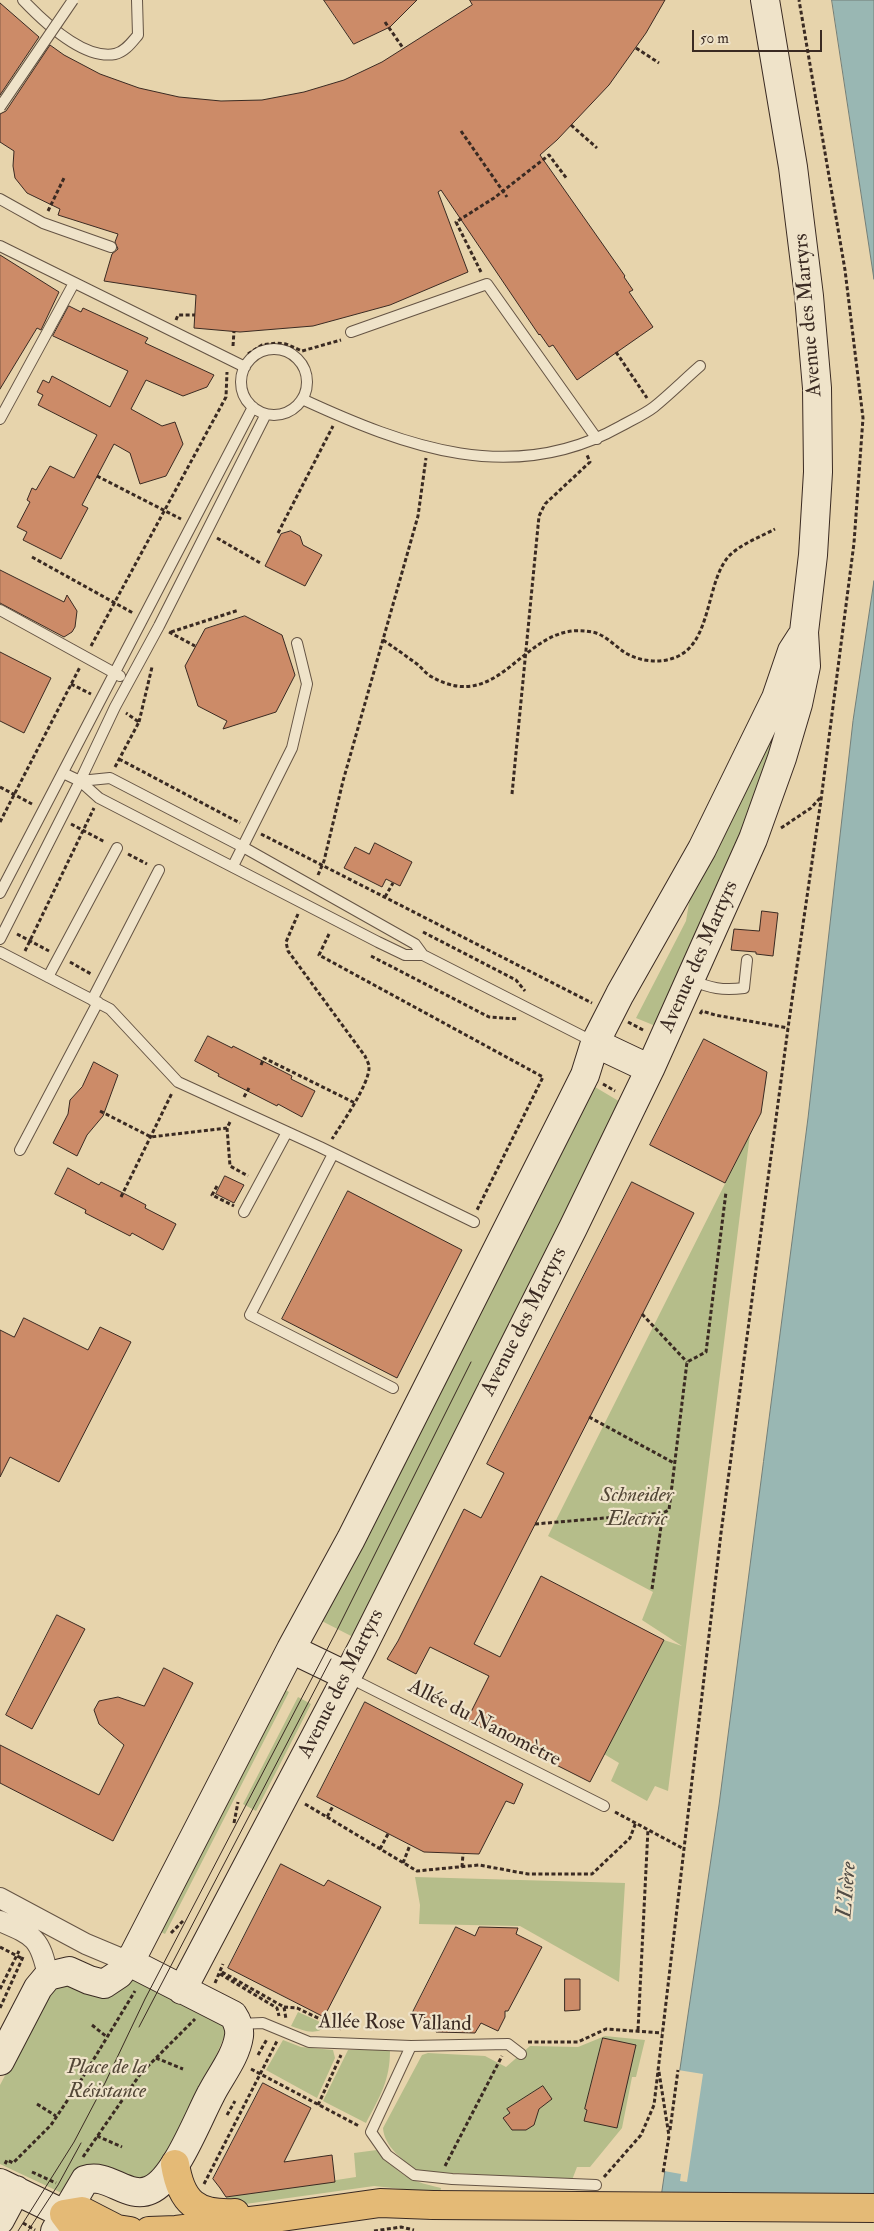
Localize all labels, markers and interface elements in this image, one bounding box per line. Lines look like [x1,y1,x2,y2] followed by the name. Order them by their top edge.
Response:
[694,20,824,52] scale bar
[700,29,729,48] text: 50 m
[789,232,829,398] street label: Avenue des Martyrs
[655,877,745,1037] street label: Avenue des Martyrs
[477,1243,573,1401] street label: Avenue des Martyrs
[600,1483,674,1533] park label: Schneider Electric
[294,1605,390,1763] street label: Avenue des Martyrs
[404,1675,564,1773] street label: Allée du Nanomètre
[832,1861,864,1919] water label: L'Isère
[318,2010,472,2038] street label: Allée Rose Valland
[67,2055,147,2105] park label: Place de la Résistance

